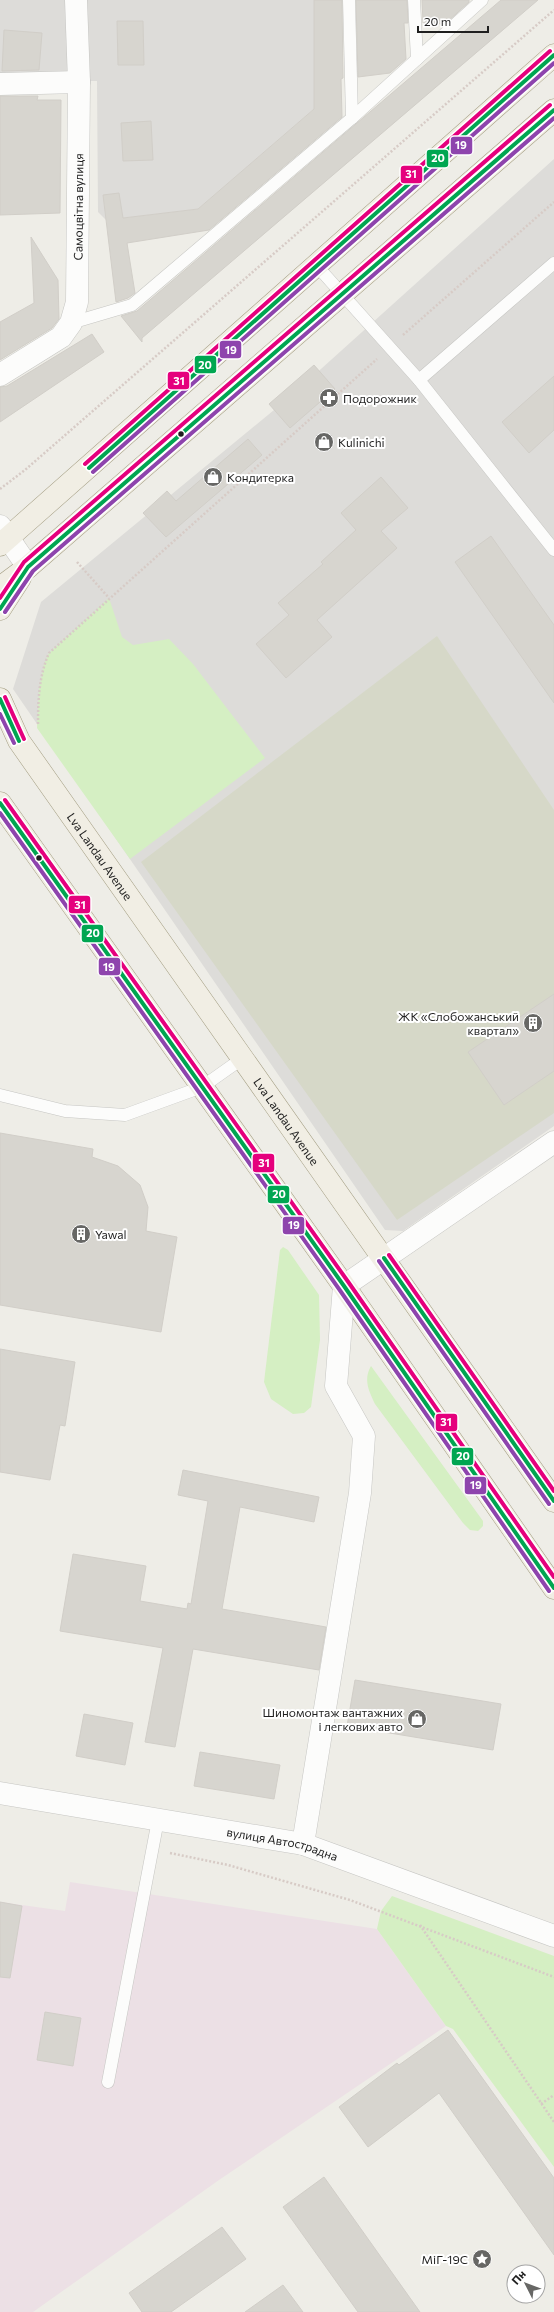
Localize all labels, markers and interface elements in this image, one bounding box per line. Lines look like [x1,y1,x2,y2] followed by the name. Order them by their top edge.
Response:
[418,8,488,34] scale bar
[424,14,451,28] text: 20 m
[450,136,473,155] line badge: 19
[455,138,467,151] text: 19
[426,149,449,168] line badge: 20
[431,151,445,164] text: 20
[70,153,85,260] street label: Самоцвітна вулиця
[400,165,423,184] line badge: 31
[405,167,417,180] text: 31
[219,340,242,359] line badge: 19
[225,343,237,356] text: 19
[194,355,217,374] line badge: 20
[198,358,212,371] text: 20
[167,371,190,390] line badge: 31
[173,374,185,387] text: 31
[318,387,340,409] pharmacy icon: Подорожник
[343,391,417,405] place label: Подорожник
[176,429,186,439] unlabelled marker
[313,431,335,453] shop icon: Kulinichi
[338,435,385,449] place label: Kulinichi
[202,466,224,488] shop icon: Кондитерка
[227,470,294,484] place label: Кондитерка
[65,810,136,903] street label: Lva Landau Avenue
[34,853,44,863] unlabelled marker
[68,895,91,914] line badge: 31
[74,898,86,911] text: 31
[81,924,104,943] line badge: 20
[86,926,100,939] text: 20
[98,957,121,976] line badge: 19
[103,960,115,973] text: 19
[398,1009,519,1037] place label: ЖК «Слобожанський квартал»
[522,1012,544,1034] building icon: ЖК «Слобожанський квартал»
[251,1075,322,1168] street label: Lva Landau Avenue
[252,1153,275,1173] line badge: 31
[258,1156,270,1169] text: 31
[267,1185,290,1204] line badge: 20
[272,1187,286,1200] text: 20
[282,1216,305,1235] line badge: 19
[288,1218,300,1231] text: 19
[70,1223,92,1245] building icon: Yawal
[95,1227,127,1241] place label: Yawal
[435,1413,458,1432] line badge: 31
[440,1415,452,1428] text: 31
[451,1447,474,1466] line badge: 20
[456,1449,470,1462] text: 20
[464,1476,487,1495] line badge: 19
[470,1478,482,1491] text: 19
[263,1705,404,1733] place label: Шиномонтаж вантажних і легкових авто
[406,1708,428,1730] shop icon: Шиномонтаж вантажних і легкових авто
[226,1824,340,1863] street label: вулиця Автострадна
[471,2248,493,2270] place icon: МіГ-19С
[422,2252,468,2266] place label: МіГ-19С
[506,2264,546,2304] north arrow
[508,2267,528,2287] text: Пн

